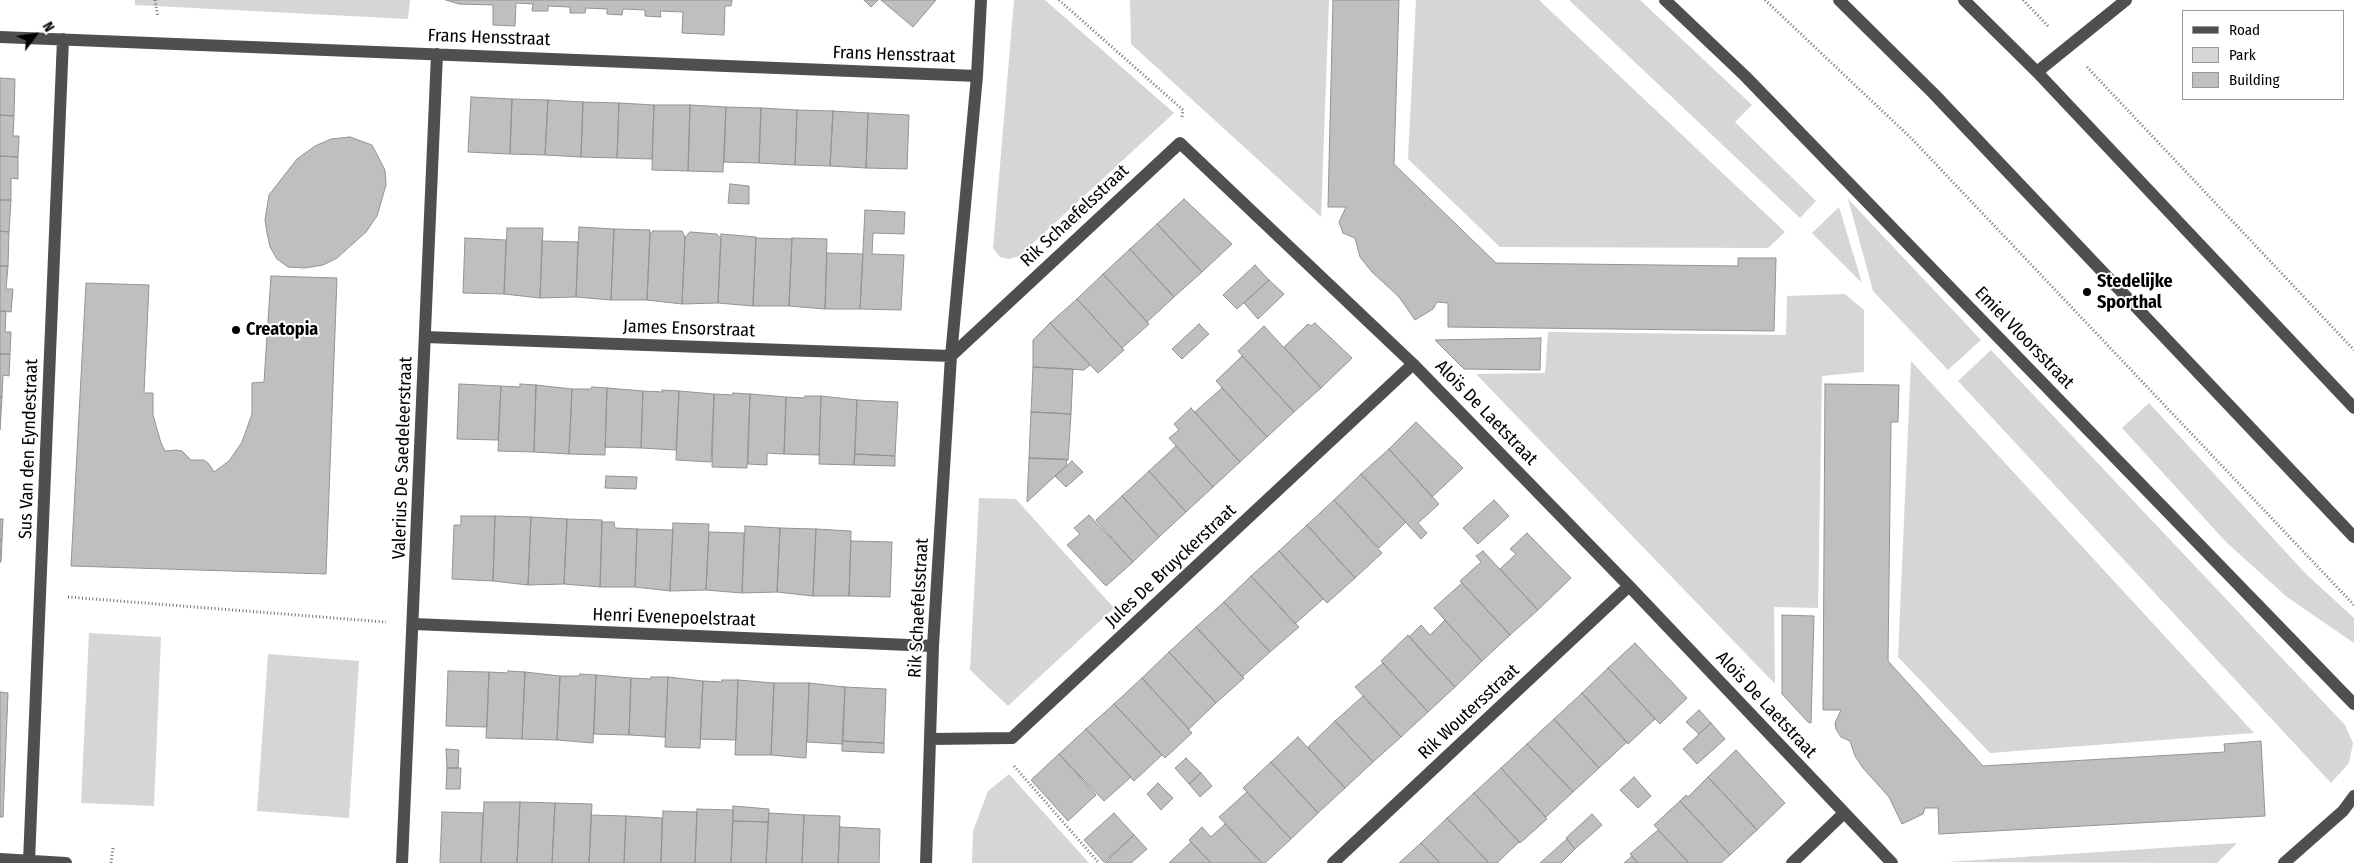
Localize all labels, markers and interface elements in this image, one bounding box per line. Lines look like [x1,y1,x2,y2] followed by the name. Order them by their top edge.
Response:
[10,10,60,60] north arrow
[2182,10,2344,100] legend
[39,19,58,35] text: N
[2229,21,2260,39] text: Road
[427,25,551,51] street label: Frans Hensstraat
[832,42,956,68] street label: Frans Hensstraat
[2229,46,2256,64] text: Park
[2229,71,2280,89] text: Building
[1016,160,1134,272] street label: Rik Schaefelsstraat
[2097,271,2173,314] place label: Stedelijke Sporthal
[1970,282,2078,394] street label: Emiel Vloorsstraat
[2081,286,2093,298] marker: Stedelijke Sporthal
[623,316,755,342] street label: James Ensorstraat
[246,319,318,341] place label: Creatopia
[230,324,242,336] marker: Creatopia
[389,356,417,560] street label: Valerius De Saedeleerstraat
[1430,356,1542,470] street label: Aloïs De Laetstraat
[15,358,43,540] street label: Sus Van den Eyndestraat
[1101,500,1241,632] street label: Jules De Bruyckerstraat
[905,538,933,678] street label: Rik Schaefelsstraat
[592,604,756,632] street label: Henri Evenepoelstraat
[1711,647,1821,763] street label: Aloïs De Laetstraat
[1414,660,1524,764] street label: Rik Woutersstraat

